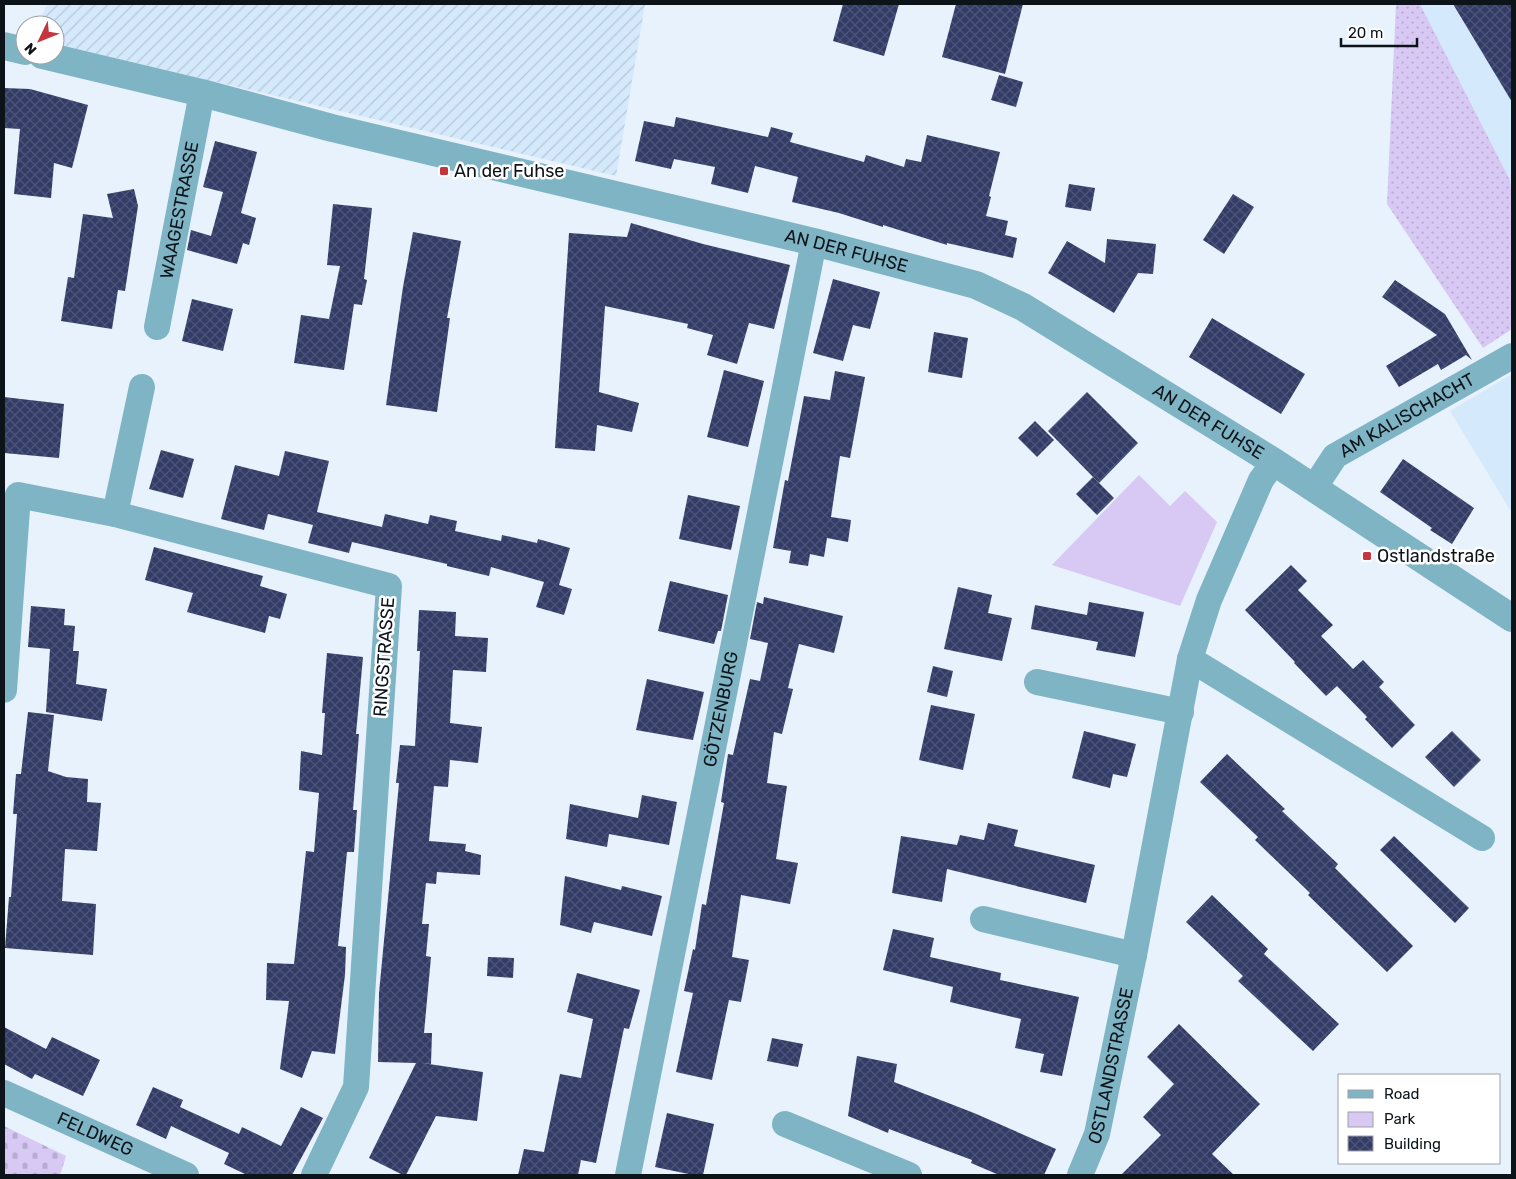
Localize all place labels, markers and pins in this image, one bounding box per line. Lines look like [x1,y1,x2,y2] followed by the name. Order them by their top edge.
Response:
[454,160,564,182] place label: An der Fuhse
[438,165,450,177] marker: An der Fuhse
[1377,545,1495,567] place label: Ostlandstraße
[1361,550,1373,562] marker: Ostlandstraße

